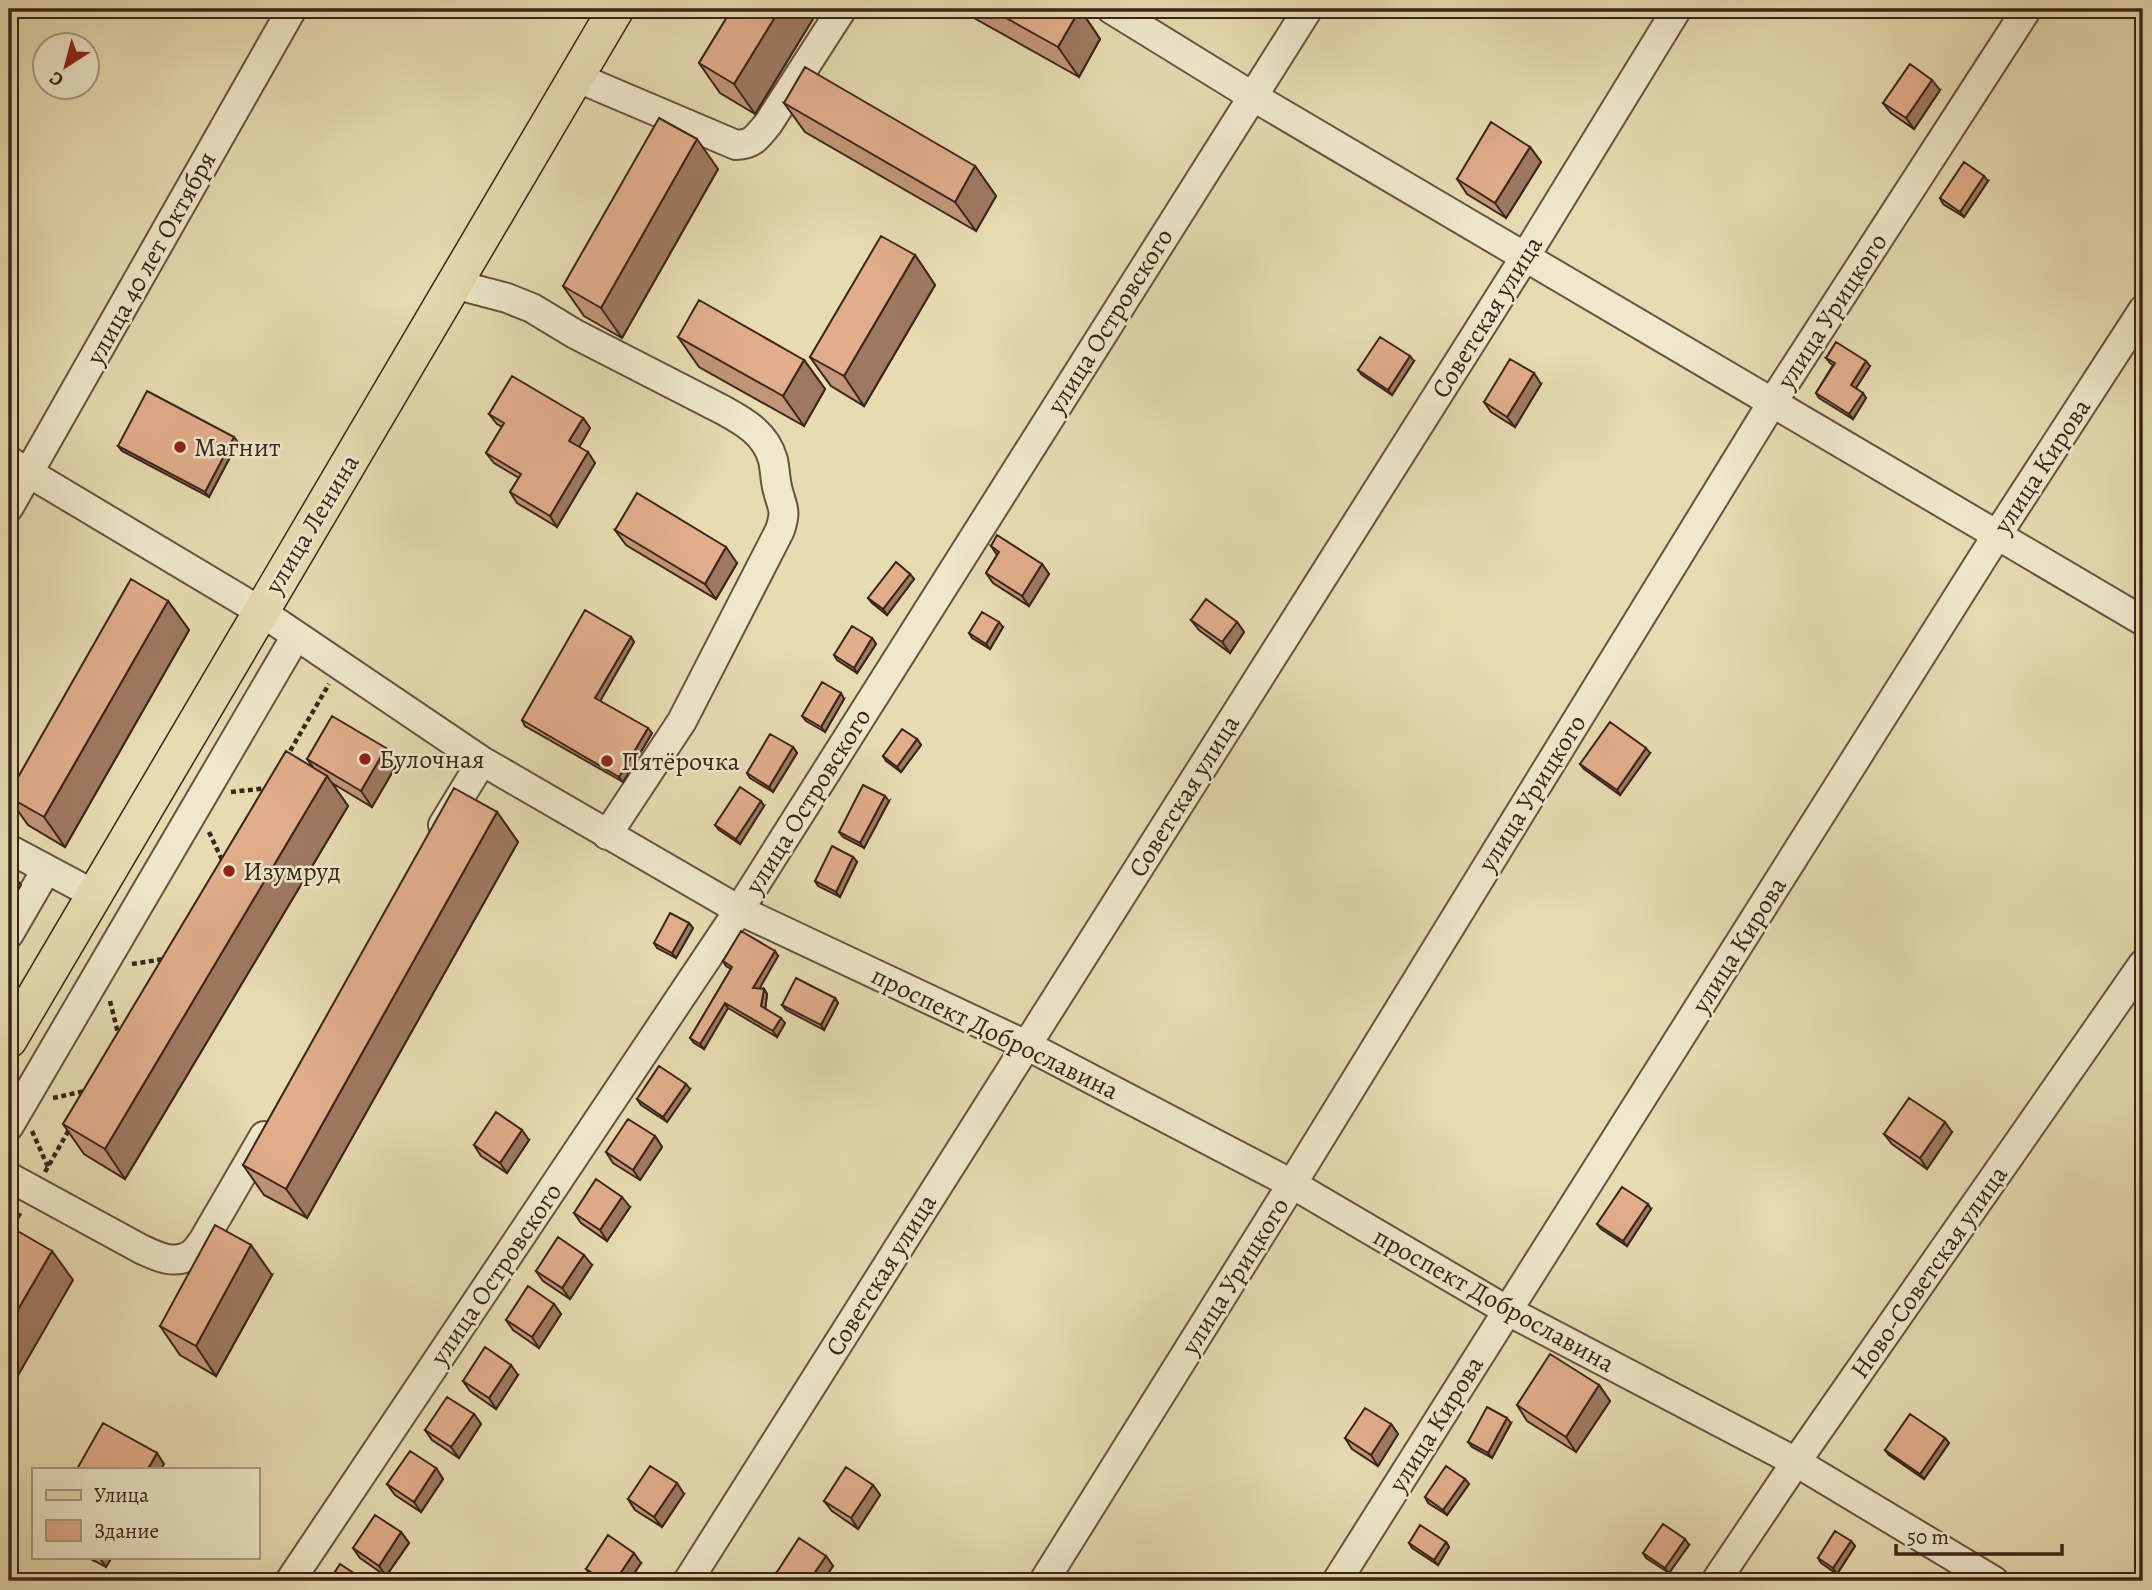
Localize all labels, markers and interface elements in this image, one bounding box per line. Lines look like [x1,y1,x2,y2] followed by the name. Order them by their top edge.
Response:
[32,32,102,102] north arrow
[44,65,69,93] text: С
[77,145,224,372] street label: улица 40 лет Октября
[1038,221,1181,421] street label: улица Островского
[1768,226,1895,396] street label: улица Урицкого
[1423,229,1551,405] street label: Советская улица
[1985,392,2099,541] street label: улица Кирова
[194,430,281,465] place label: Магнит
[172,439,188,455] marker: Магнит
[256,448,368,601] street label: улица Ленина
[736,701,879,901] street label: улица Островского
[1120,708,1248,884] street label: Советская улица
[1469,708,1594,879] street label: улица Урицкого
[379,742,484,777] place label: Булочная
[621,744,740,779] place label: Пятёрочка
[357,751,373,767] marker: Булочная
[599,753,615,769] marker: Пятёрочка
[243,854,341,889] place label: Изумруд
[221,863,237,879] marker: Изумруд
[1683,870,1795,1021] street label: улица Кирова
[866,958,1124,1108] street label: проспект Доброславина
[1842,1158,2016,1385] street label: Ново-Советская улица
[421,1176,570,1373] street label: улица Островского
[817,1187,945,1363] street label: Советская улица
[1172,1191,1297,1362] street label: улица Урицкого
[1367,1219,1621,1381] street label: проспект Доброславина
[1380,1349,1492,1500] street label: улица Кирова
[32,1468,259,1558] legend
[94,1481,149,1509] text: Улица
[1896,1513,2063,1557] scale bar
[94,1517,159,1545] text: Здание
[1907,1523,1949,1551] text: 50 m

